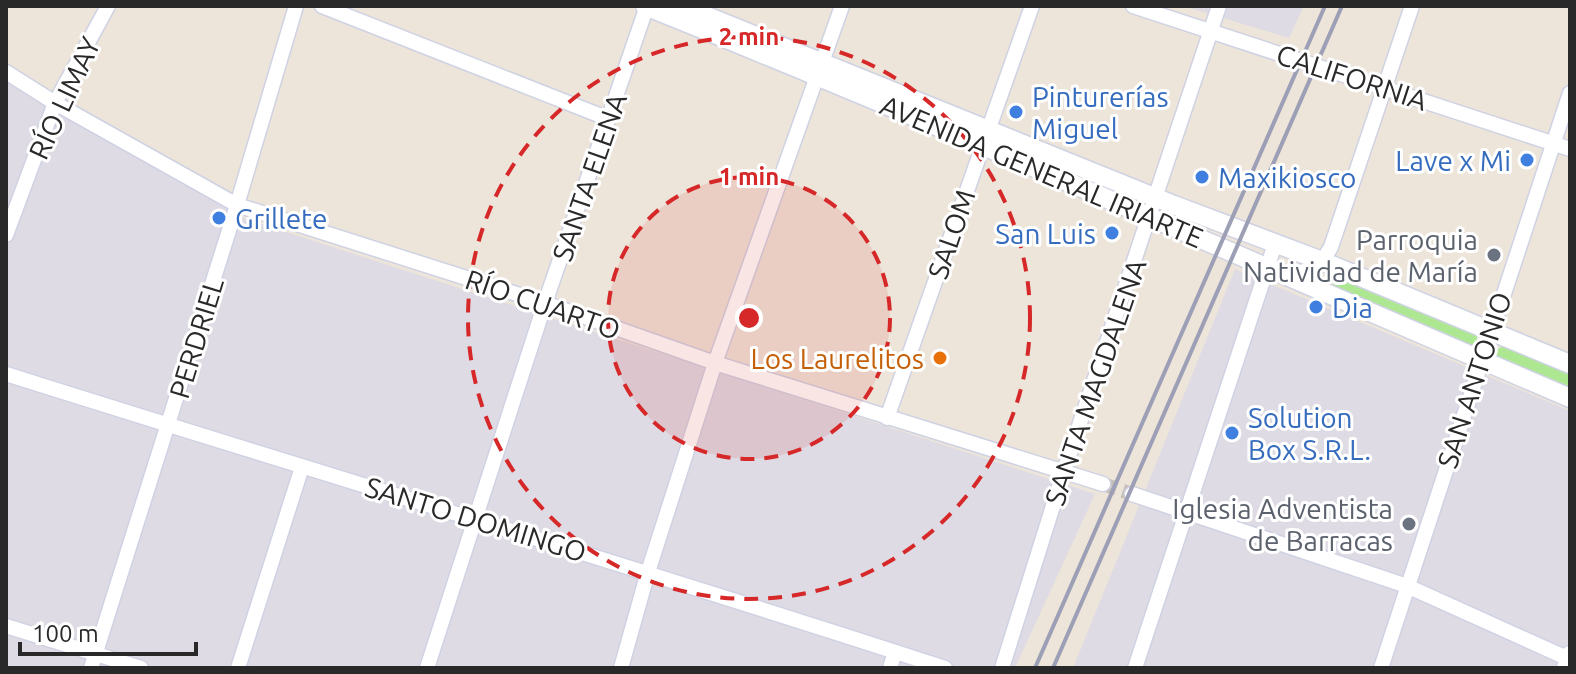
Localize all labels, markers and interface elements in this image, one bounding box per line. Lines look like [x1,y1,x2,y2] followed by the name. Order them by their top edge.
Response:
[719,23,779,50] text: 2 min
[21,32,106,164] street label: RÍO LIMAY
[1273,38,1431,116] street label: CALIFORNIA
[1032,81,1169,144] place label: Pinturerías Miguel
[546,89,632,265] street label: SANTA ELENA
[876,89,1208,253] street label: AVENIDA GENERAL IRIARTE
[1007,103,1025,121] marker: Pinturerías Miguel
[1395,145,1511,176] place label: Lave x Mi
[1518,151,1536,169] marker: Lave x Mi
[1218,162,1356,193] place label: Maxikiosco
[719,163,779,190] text: 1 min
[1193,168,1211,186] marker: Maxikiosco
[921,185,981,283] street label: SALOM
[235,203,328,234] place label: Grillete
[210,209,228,227] marker: Grillete
[995,218,1096,249] place label: San Luis
[1103,224,1121,242] marker: San Luis
[1243,224,1478,287] place label: Parroquia Natividad de María
[1485,246,1503,264] marker: Parroquia Natividad de María
[1038,255,1152,509] street label: SANTA MAGDALENA
[462,262,625,345] street label: RÍO CUARTO
[163,274,229,402] street label: PERDRIEL
[1431,288,1517,472] street label: SAN ANTONIO
[1332,292,1373,323] place label: Dia
[1307,298,1325,316] marker: Dia
[735,304,763,332] centre of rings
[750,343,924,374] place label: Los Laurelitos
[931,349,949,367] marker: Los Laurelitos
[1248,402,1371,465] place label: Solution Box S.R.L.
[1223,424,1241,442] marker: Solution Box S.R.L.
[362,471,590,567] street label: SANTO DOMINGO
[1172,493,1393,556] place label: Iglesia Adventista de Barracas
[1400,515,1418,533] marker: Iglesia Adventista de Barracas
[20,606,196,656] scale bar
[32,620,99,647] text: 100 m

